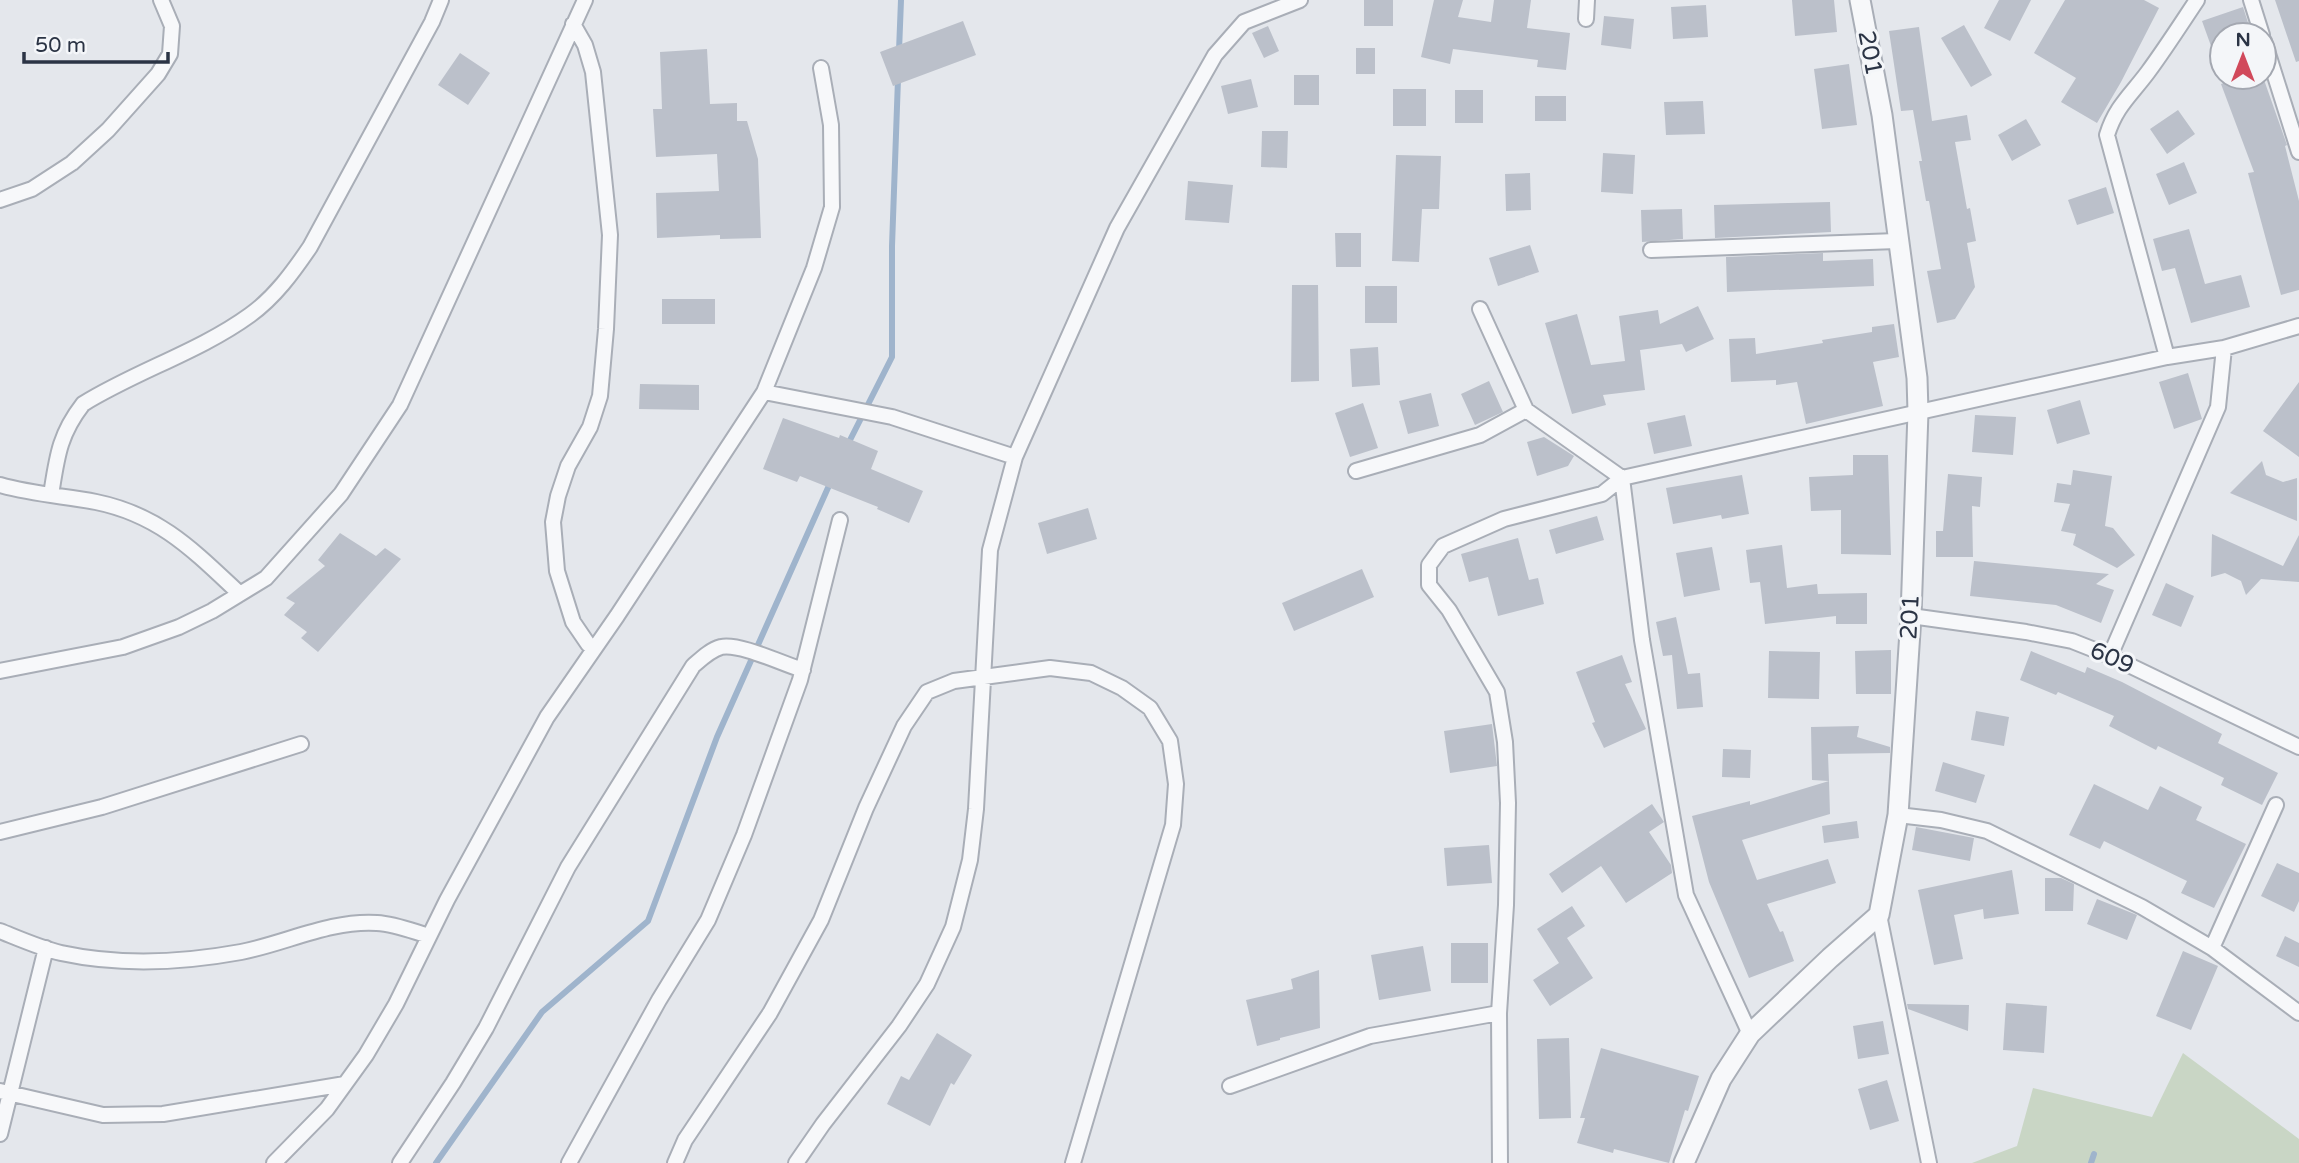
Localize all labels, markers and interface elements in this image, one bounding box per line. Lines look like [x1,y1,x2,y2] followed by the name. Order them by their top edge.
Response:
[24,21,168,65] scale bar
[2208,21,2278,91] north arrow
[1851,28,1889,78] street label: 201
[2235,29,2251,51] text: N
[35,33,86,58] text: 50 m
[1894,594,1926,640] street label: 201
[2085,636,2139,680] street label: 609

